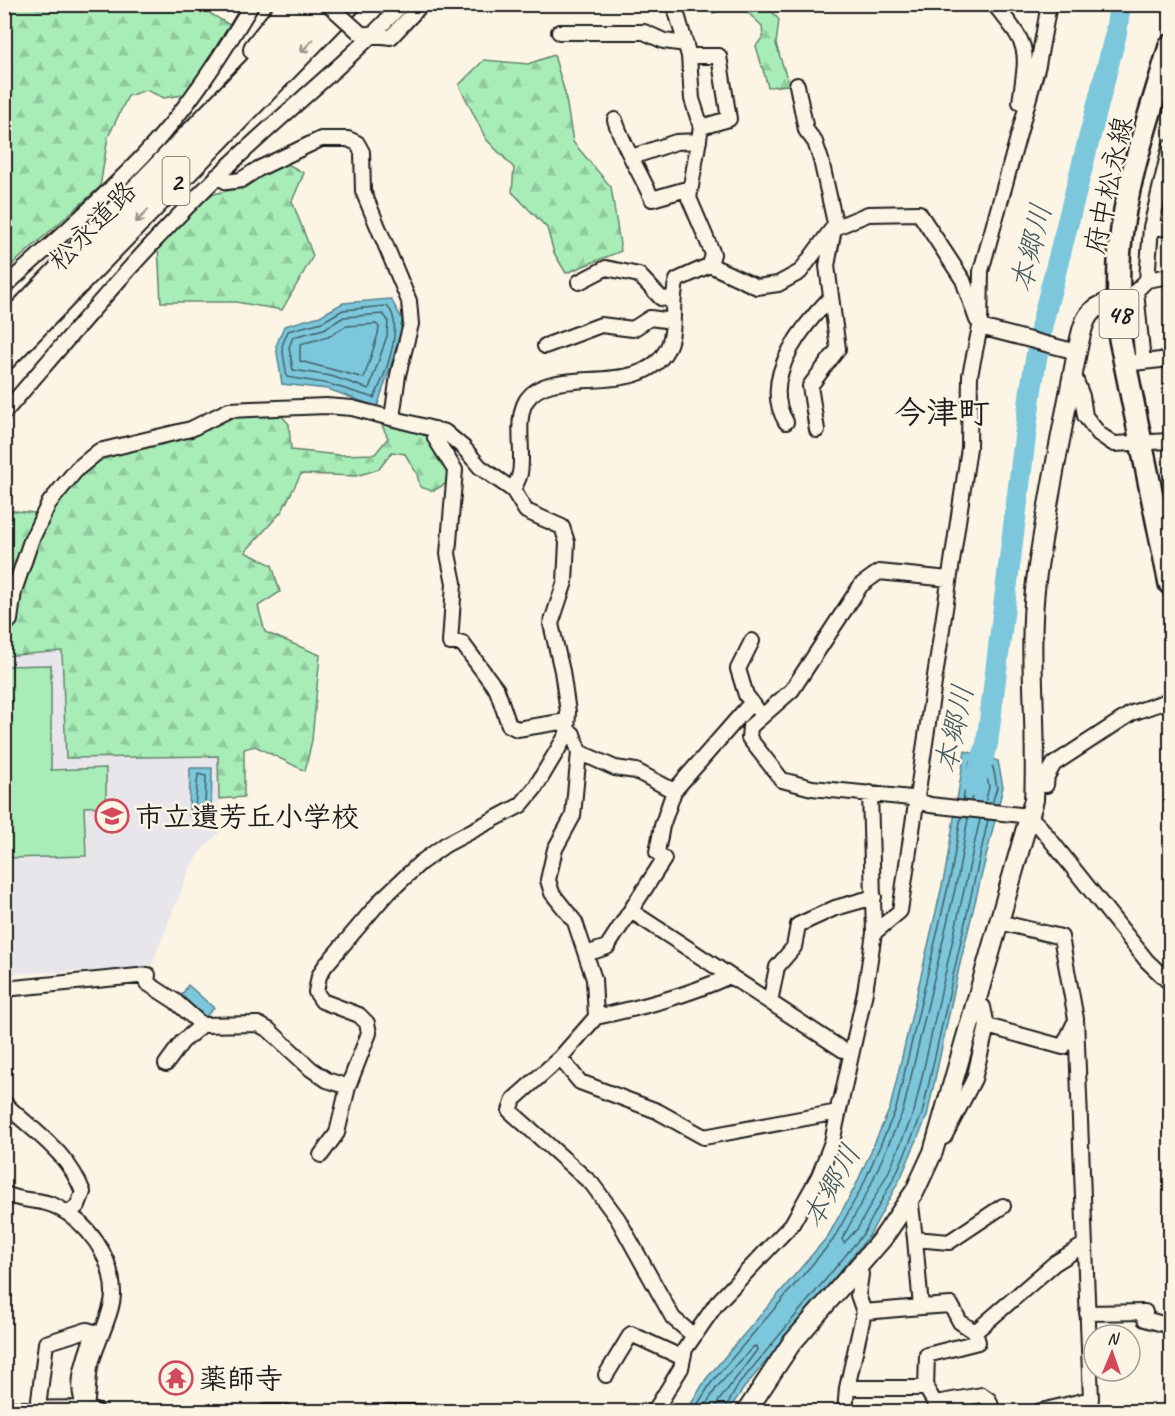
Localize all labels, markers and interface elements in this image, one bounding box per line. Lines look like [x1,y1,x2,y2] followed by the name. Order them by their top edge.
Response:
[300,39,315,54] one-way arrow
[1077,113,1140,257] street label: 府中松永線
[162,157,190,205] road number: 2
[41,173,144,278] street label: 松永道路
[1002,200,1060,296] water label: 本郷川
[135,209,149,224] one-way arrow
[1100,290,1138,338] road number: 48
[894,392,990,433] district label: 今津町
[926,681,982,777] water label: 本郷川
[94,798,130,834] school or university icon: 市立遺芳丘小学校
[135,799,359,834] place label: 市立遺芳丘小学校
[793,1137,869,1235] water label: 本郷川
[1082,1323,1142,1383] north arrow
[1107,1329,1121,1349] text: N
[158,1360,194,1396] temple icon: 薬師寺
[199,1361,283,1396] place label: 薬師寺

